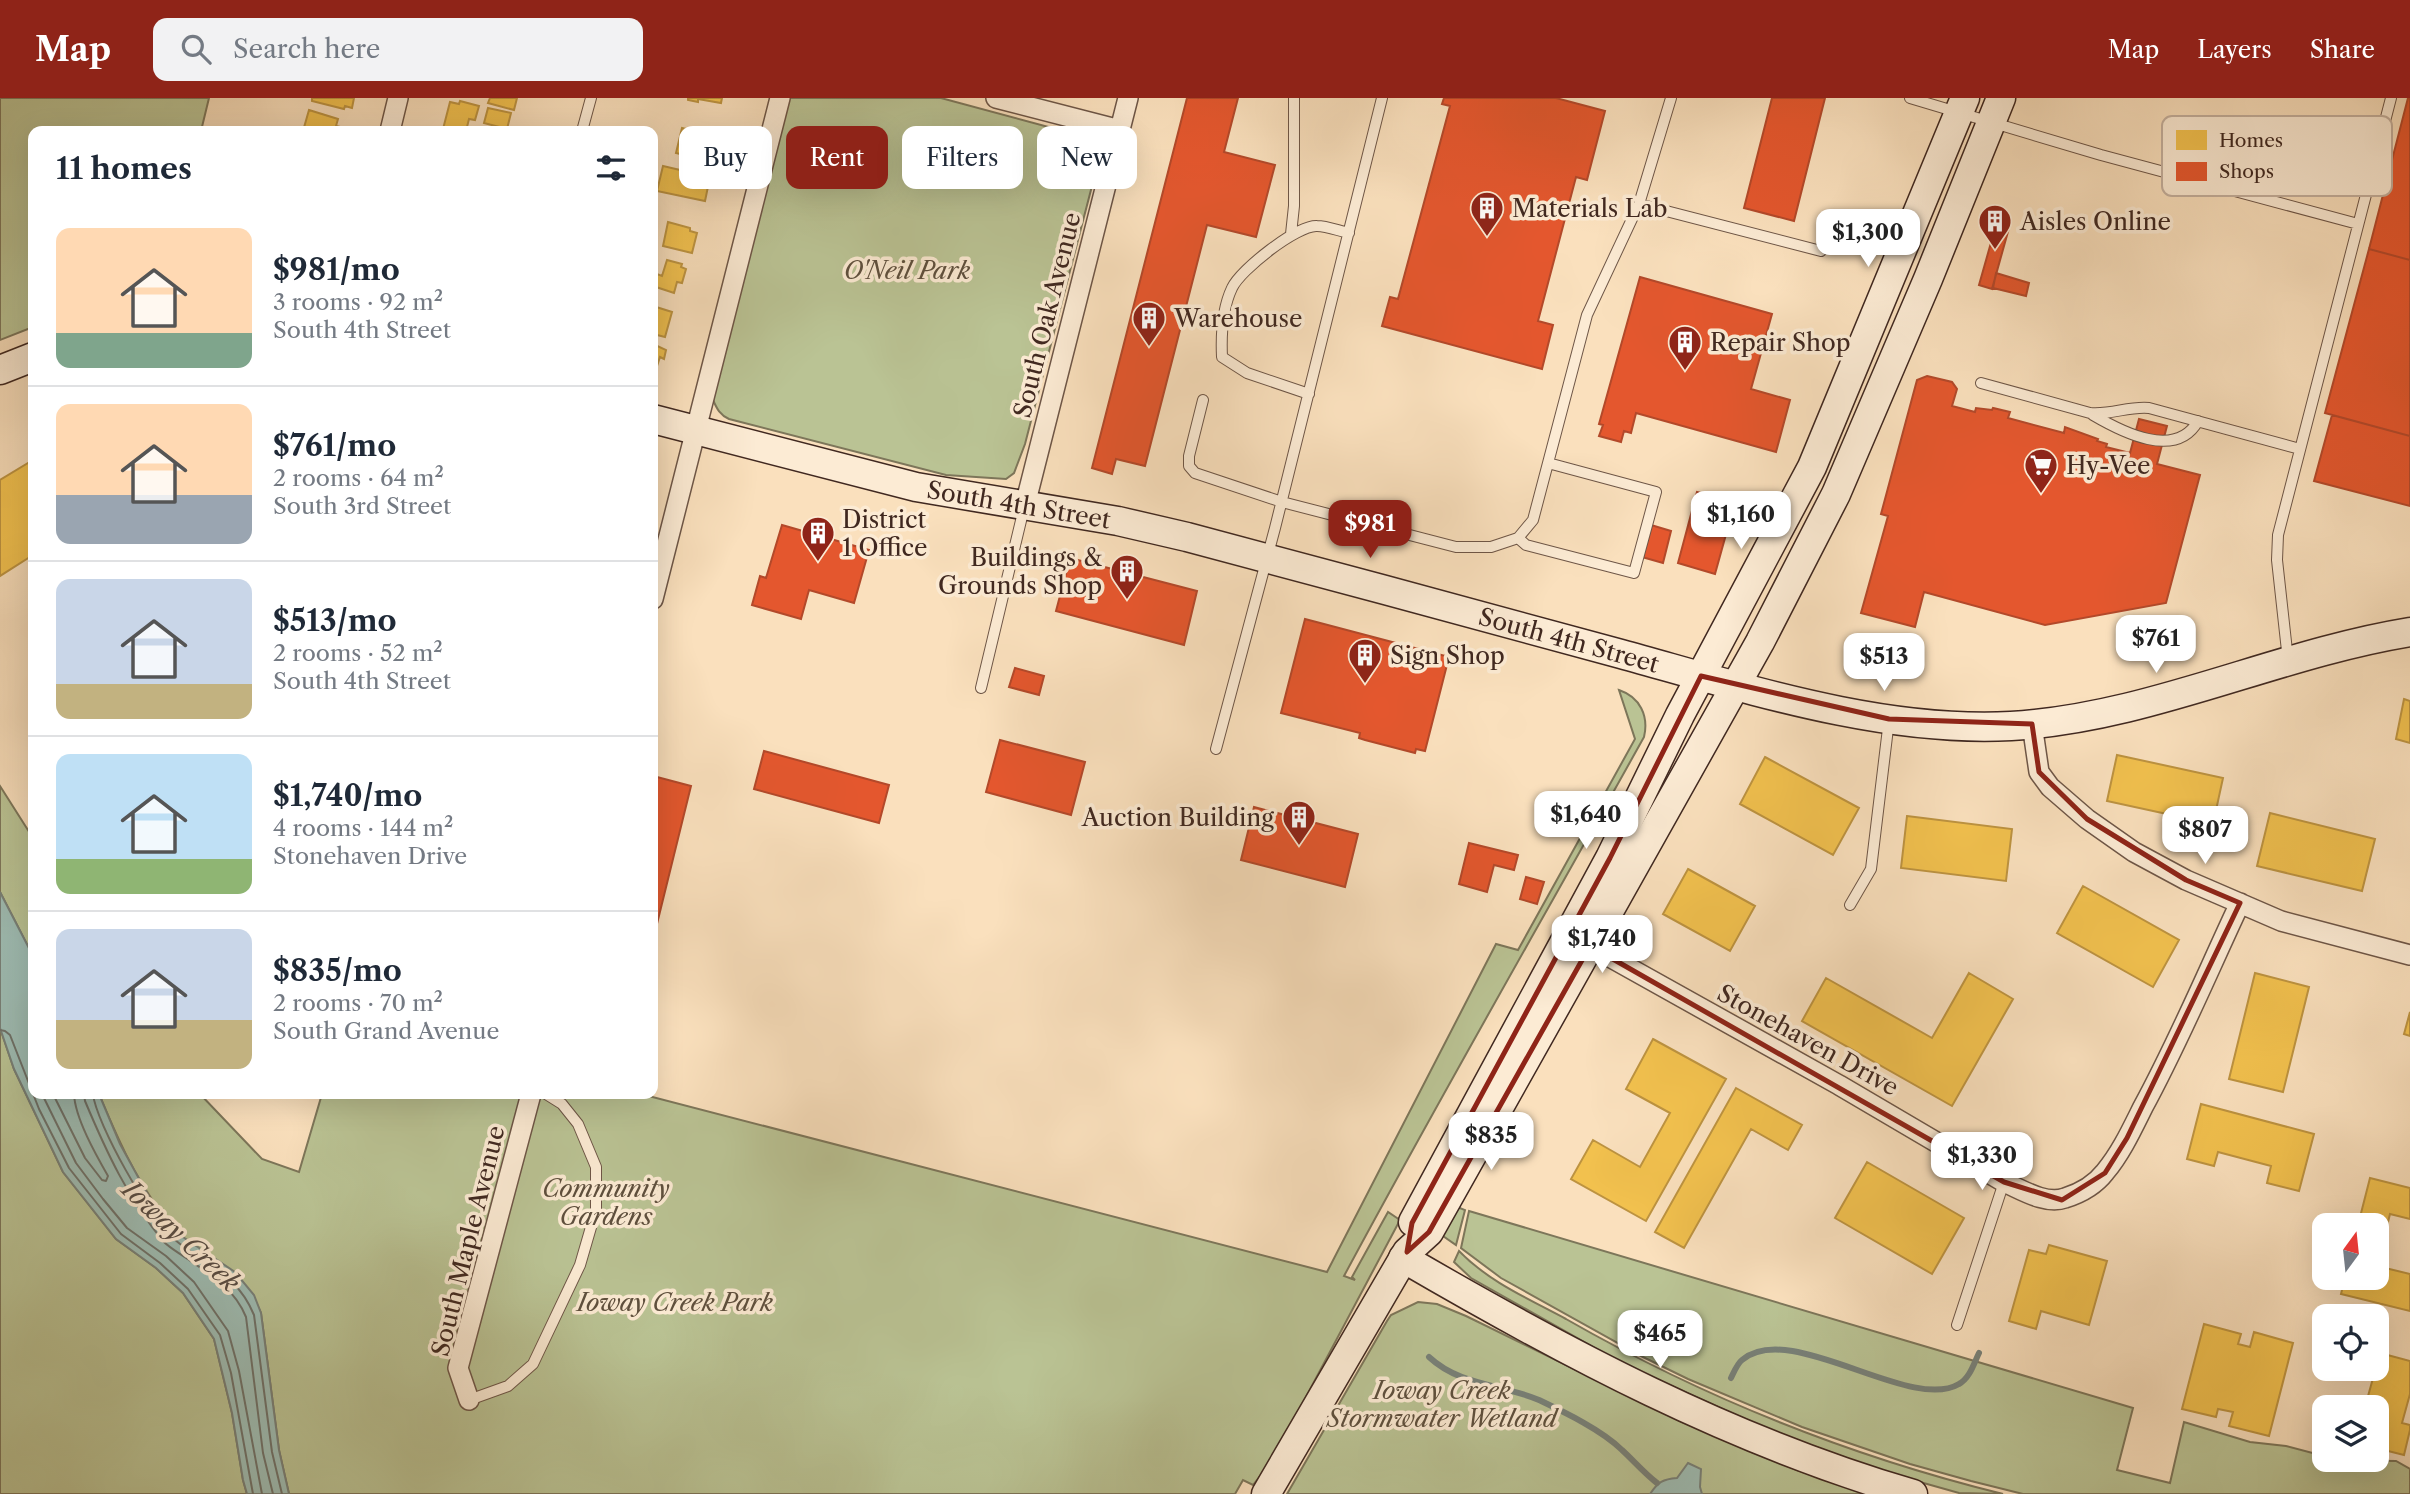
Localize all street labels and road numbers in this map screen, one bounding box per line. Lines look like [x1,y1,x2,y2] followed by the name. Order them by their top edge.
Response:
[1007,209,1087,421] street label: South Oak Avenue
[925,475,1113,534] street label: South 4th Street
[1476,601,1663,679] street label: South 4th Street
[1712,978,1904,1102] street label: Stonehaven Drive
[425,1123,511,1359] street label: South Maple Avenue

